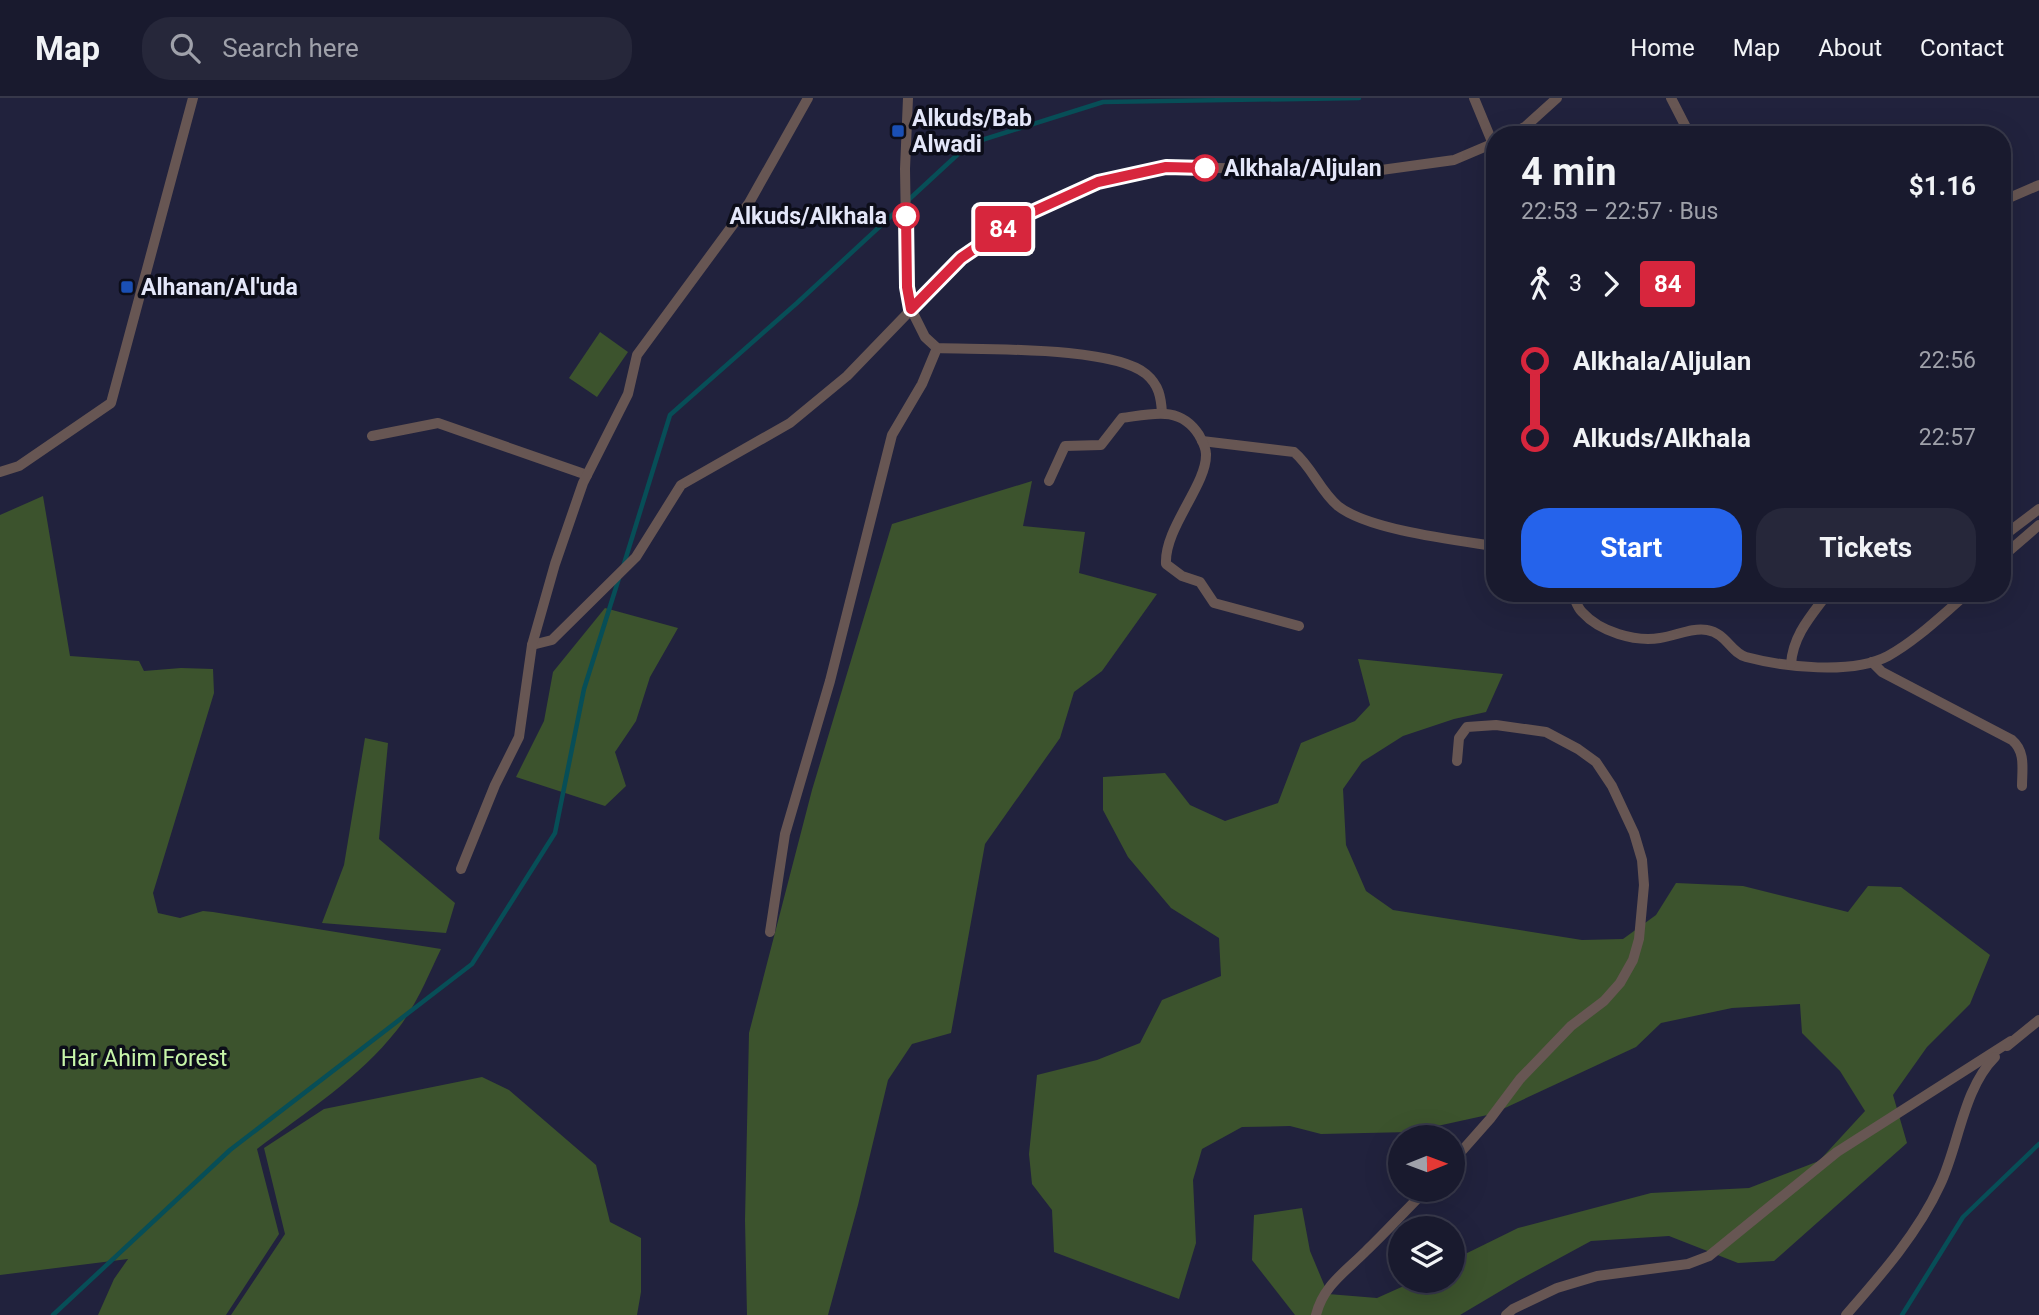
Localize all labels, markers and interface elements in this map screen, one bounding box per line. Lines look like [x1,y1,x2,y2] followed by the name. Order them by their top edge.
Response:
[142,17,632,80] search box
[35,29,100,68] text: Map
[166,29,204,67] icon: search
[222,33,359,63] text: Search here
[1630,34,1695,62] text: Home
[1733,34,1780,62] text: Map
[1818,34,1882,62] text: About
[1920,34,2004,62] text: Contact
[912,105,1032,158] place label: Alkuds/Bab Alwadi
[890,123,906,139] marker: Alkuds/Bab Alwadi
[1521,150,1617,194] text: 4 min
[1192,155,1218,181] marker: Alkhala/Aljulan
[1224,155,1382,182] place label: Alkhala/Aljulan
[1909,171,1976,201] text: $1.16
[1521,198,1718,225] text: 22:53 – 22:57 · Bus
[730,203,887,230] place label: Alkuds/Alkhala
[893,203,919,229] marker: Alkuds/Alkhala
[972,206,1034,252] line badge: 84
[989,215,1017,243] text: 84
[1521,265,1559,303] icon: walk
[1592,265,1630,303] icon: forward
[1569,270,1582,297] text: 3
[1654,270,1681,298] text: 84
[141,274,298,301] place label: Alhanan/Al'uda
[119,279,135,295] marker: Alhanan/Al'uda
[1573,346,1751,376] text: Alkhala/Aljulan
[1919,347,1976,374] text: 22:56
[1573,423,1751,453] text: Alkuds/Alkhala
[1919,424,1976,451] text: 22:57
[1521,508,1742,588] button: Start
[1756,508,1976,588] button: Tickets
[61,1045,227,1072] park label: Har Ahim Forest
[1388,1125,1465,1202] north arrow
[1388,1125,1465,1293] map controls
[1388,1216,1465,1293] button: layers

